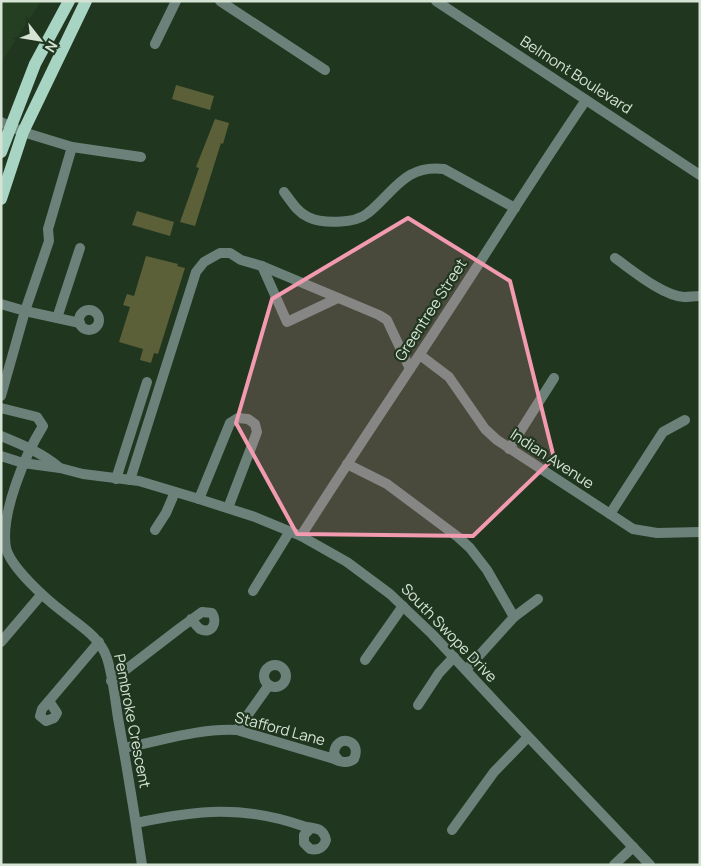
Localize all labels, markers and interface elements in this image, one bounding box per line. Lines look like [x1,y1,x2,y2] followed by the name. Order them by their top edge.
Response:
[15,15,65,65] north arrow
[516,31,636,119] street label: Belmont Boulevard
[41,38,62,56] text: N
[390,255,471,365] street label: Greentree Street
[506,424,599,494] street label: Indian Avenue
[397,579,502,687] street label: South Swope Drive
[109,652,156,790] street label: Pembroke Crescent
[233,706,328,751] street label: Stafford Lane

